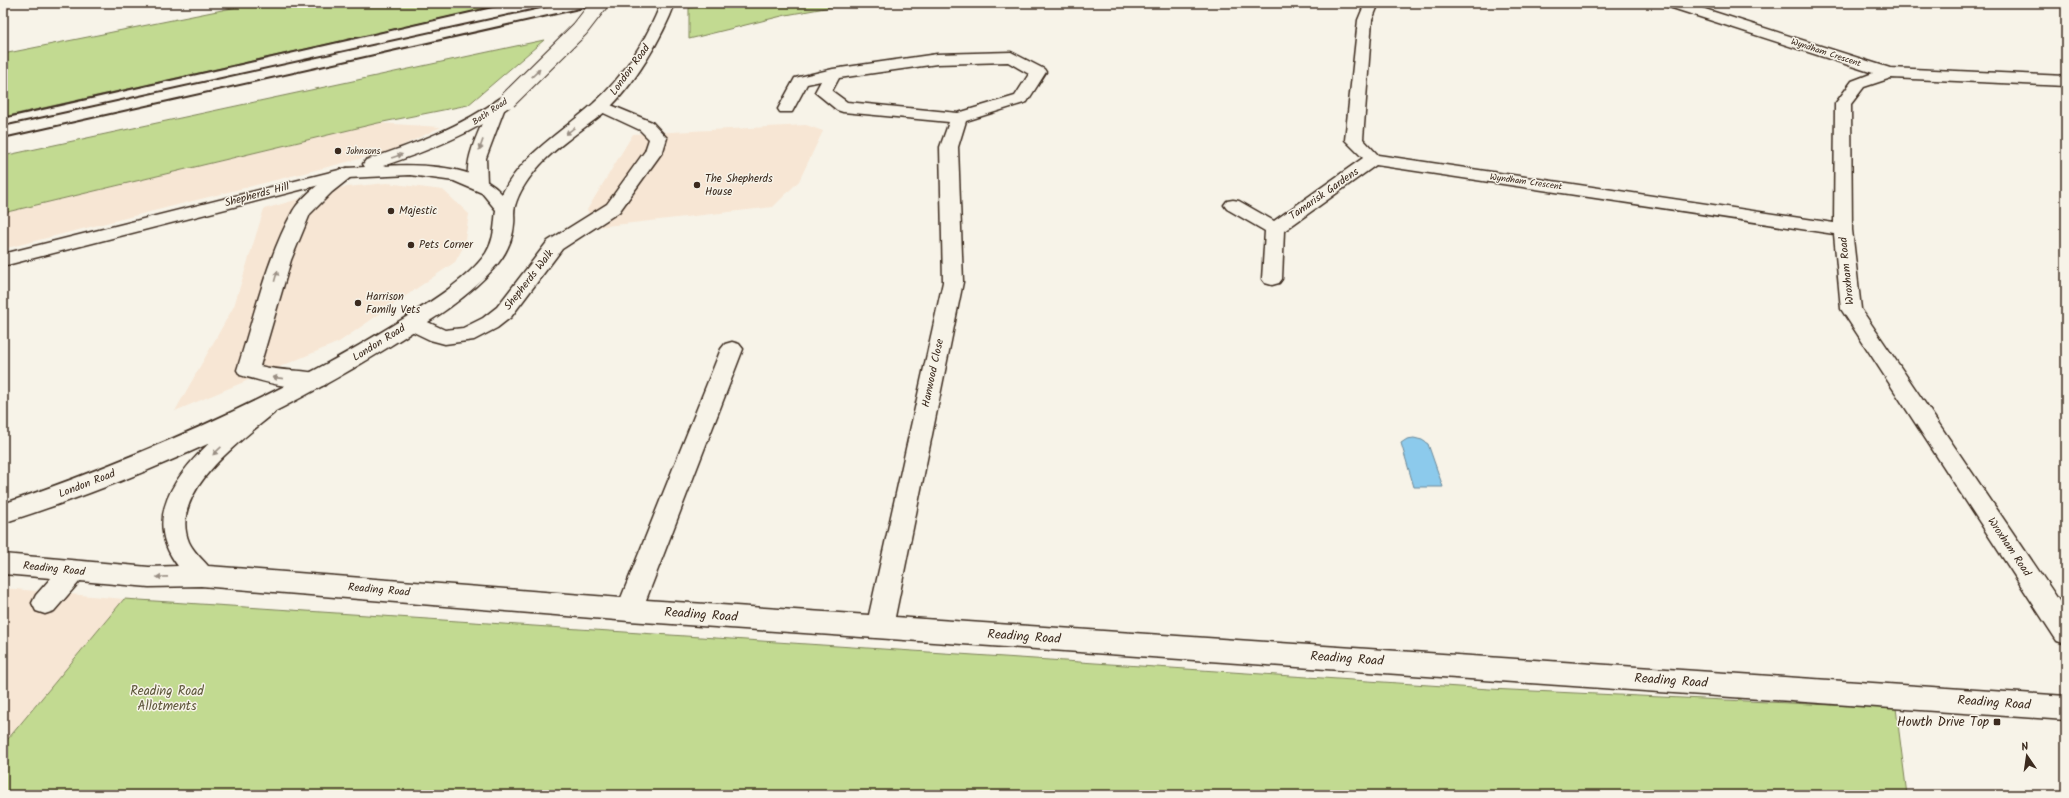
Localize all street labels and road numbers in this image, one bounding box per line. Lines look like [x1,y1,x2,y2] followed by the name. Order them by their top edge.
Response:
[1789,35,1863,72] street label: Wyndham Crescent
[605,40,655,99] street label: London Road
[469,94,511,129] street label: Bath Road
[1285,163,1363,225] street label: Tamarisk Gardens
[1489,169,1564,195] street label: Wyndham Crescent
[223,178,292,212] street label: Shepherds Hill
[1834,236,1860,306] street label: Wroxham Road
[500,245,559,314] street label: Shepherds Walk
[349,319,409,366] street label: London Road
[917,337,949,409] street label: Hanwood Close
[56,465,119,503] street label: London Road
[1982,514,2036,581] street label: Wroxham Road
[22,557,86,581] street label: Reading Road
[347,578,411,602] street label: Reading Road
[664,602,739,628] street label: Reading Road
[987,624,1062,650] street label: Reading Road
[1310,646,1385,672] street label: Reading Road
[1634,668,1709,694] street label: Reading Road
[1957,690,2032,716] street label: Reading Road

